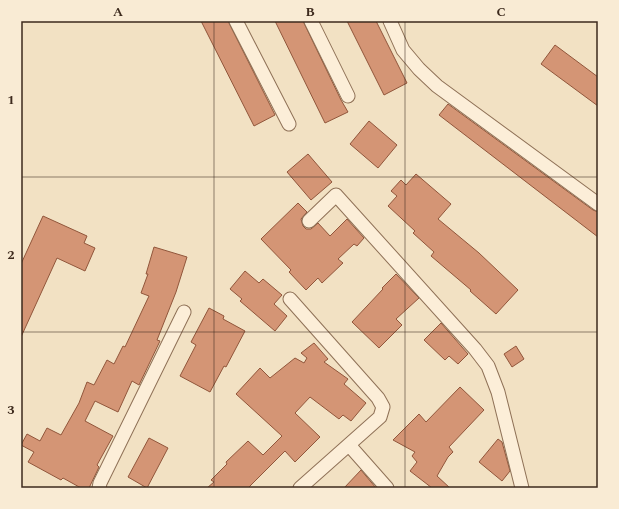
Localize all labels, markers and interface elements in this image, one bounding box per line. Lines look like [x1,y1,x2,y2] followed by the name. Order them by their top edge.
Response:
[113,2,123,22] text: A
[305,2,315,22] text: B
[496,2,506,22] text: C
[7,90,15,110] text: 1
[7,245,15,265] text: 2
[7,400,15,420] text: 3

